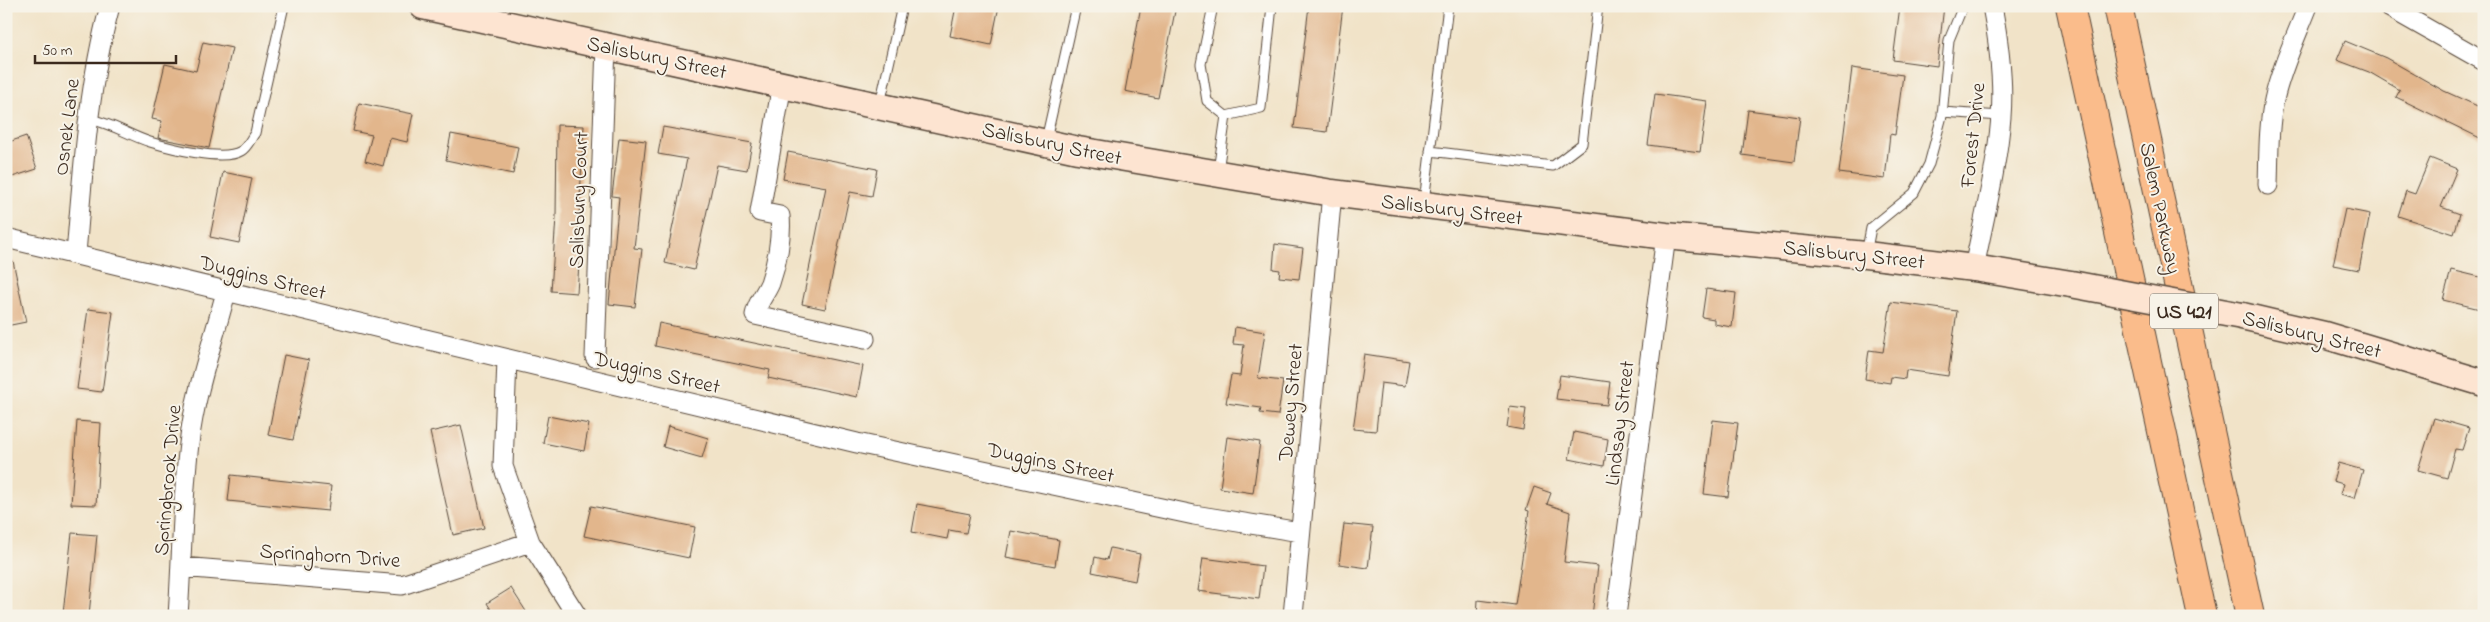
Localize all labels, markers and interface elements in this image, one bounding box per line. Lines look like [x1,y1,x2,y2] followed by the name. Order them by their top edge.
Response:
[583,29,729,90] street label: Salisbury Street
[35,32,176,64] scale bar
[42,40,73,62] text: 50 m
[47,76,89,177] street label: Osnek Lane
[1953,81,1994,190] street label: Forest Drive
[978,115,1124,176] street label: Salisbury Street
[563,131,599,269] street label: Salisbury Court
[2128,140,2188,278] street label: Salem Parkway
[1379,187,1524,237] street label: Salisbury Street
[1781,234,1926,280] street label: Salisbury Street
[195,249,329,311] street label: Duggins Street
[2150,294,2218,328] road number: US 421
[2238,304,2384,370] street label: Salisbury Street
[1272,342,1314,463] street label: Dewey Street
[589,345,723,405] street label: Duggins Street
[1598,359,1646,488] street label: Lindsay Street
[147,403,193,557] street label: Springbrook Drive
[983,436,1117,494] street label: Duggins Street
[258,537,402,579] street label: Springhorn Drive

